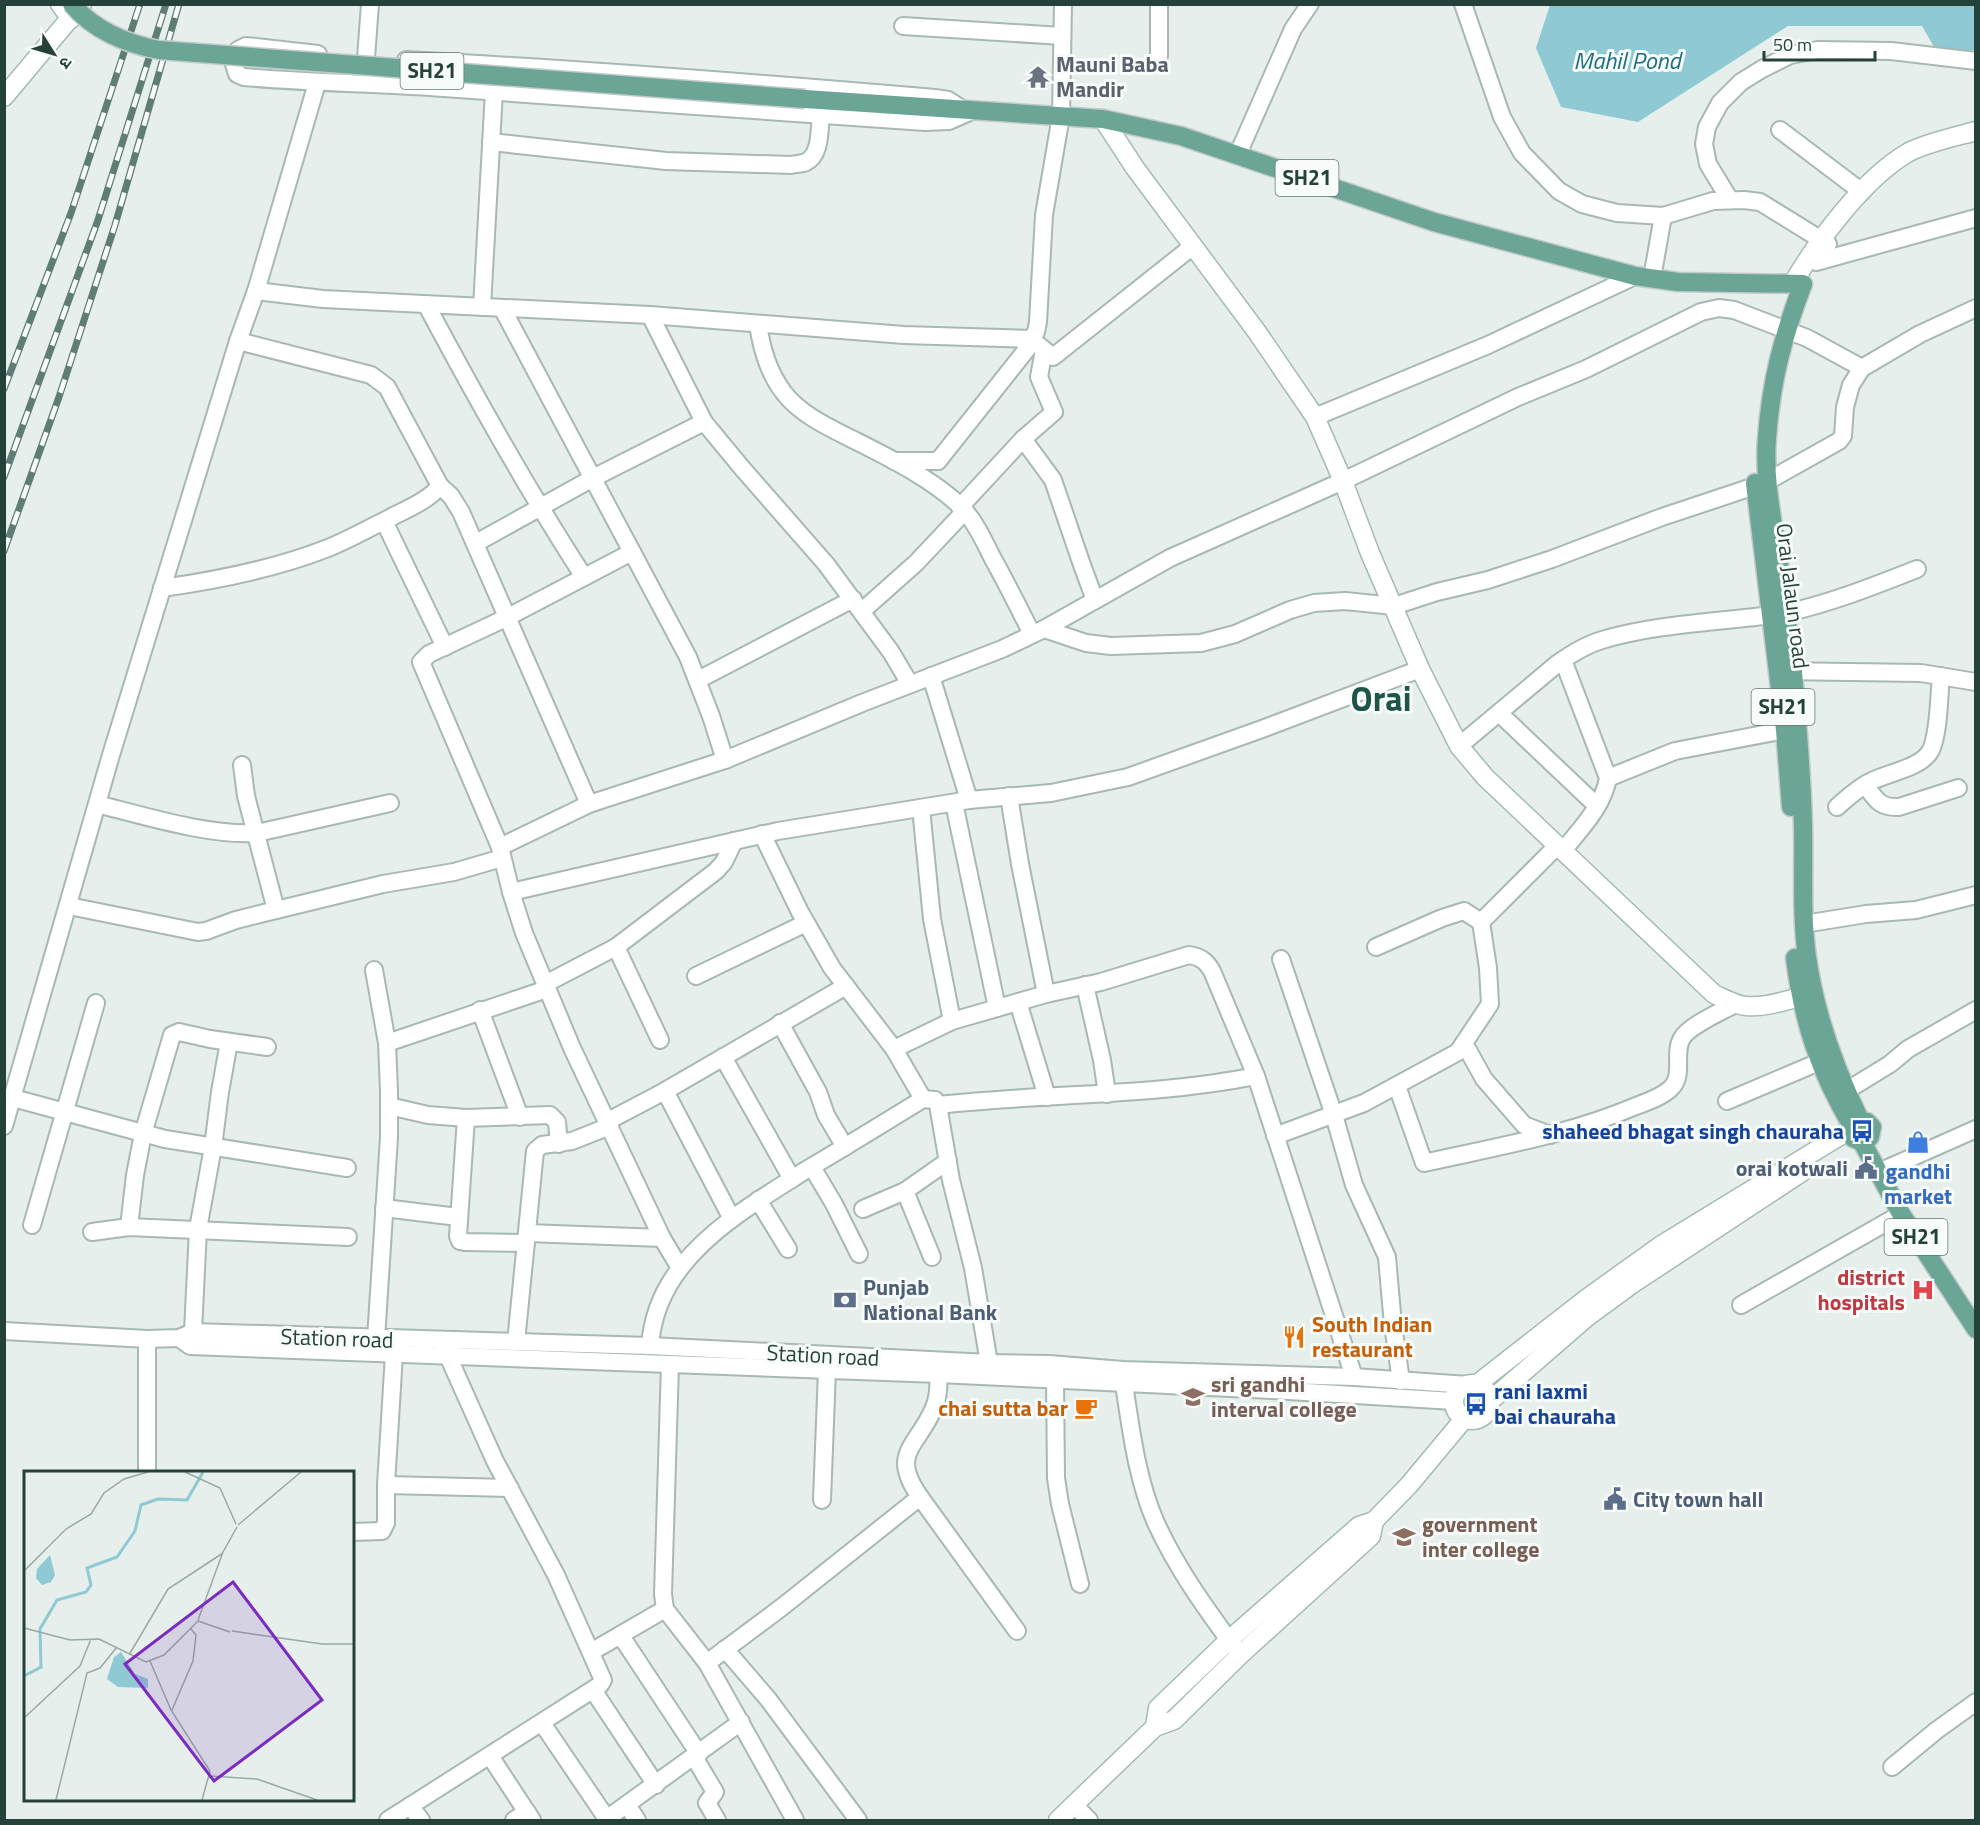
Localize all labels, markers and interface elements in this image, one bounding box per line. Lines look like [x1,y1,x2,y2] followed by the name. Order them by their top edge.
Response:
[24,24,84,84] north arrow
[1764,24,1875,62] scale bar
[1773,31,1812,58] text: 50 m
[1574,42,1683,78] water label: Mahil Pond
[1056,47,1169,106] place label: Mauni Baba Mandir
[53,52,78,74] text: उ
[400,53,464,89] road number: SH21
[1025,64,1051,90] temple icon: Mauni Baba Mandir
[1276,160,1338,196] road number: SH21
[1767,521,1819,671] street label: Orai Jalaun road
[1351,672,1411,724] district label: Orai
[1752,689,1814,725] road number: SH21
[1542,1114,1844,1148] place label: shaheed bhagat singh chauraha
[1849,1118,1875,1144] bus stop icon: shaheed bhagat singh chauraha
[1905,1129,1931,1155] shop icon: gandhi market
[1736,1151,1848,1185] place label: orai kotwali
[1884,1154,1952,1213] place label: gandhi market
[1853,1155,1879,1181] public building icon: orai kotwali
[1884,1219,1948,1255] road number: SH21
[1818,1260,1905,1319] place label: district hospitals
[863,1270,998,1329] place label: Punjab National Bank
[1910,1277,1936,1303] hospital icon: district hospitals
[832,1287,858,1313] bank icon: Punjab National Bank
[1312,1307,1432,1366] place label: South Indian restaurant
[280,1319,394,1357] street label: Station road
[1281,1324,1307,1350] restaurant icon: South Indian restaurant
[766,1335,880,1375] street label: Station road
[1211,1367,1357,1426] place label: sri gandhi interval college
[1494,1374,1616,1433] place label: rani laxmi bai chauraha
[1180,1384,1206,1410] school or university icon: sri gandhi interval college
[938,1391,1068,1425] place label: chai sutta bar
[1463,1391,1489,1417] bus stop icon: rani laxmi bai chauraha
[1073,1395,1099,1421] cafe icon: chai sutta bar
[24,1471,354,1801] inset map
[1633,1482,1763,1516] place label: City town hall
[1602,1486,1628,1512] public building icon: City town hall
[1422,1507,1540,1566] place label: government inter college
[1391,1524,1417,1550] school or university icon: government inter college

